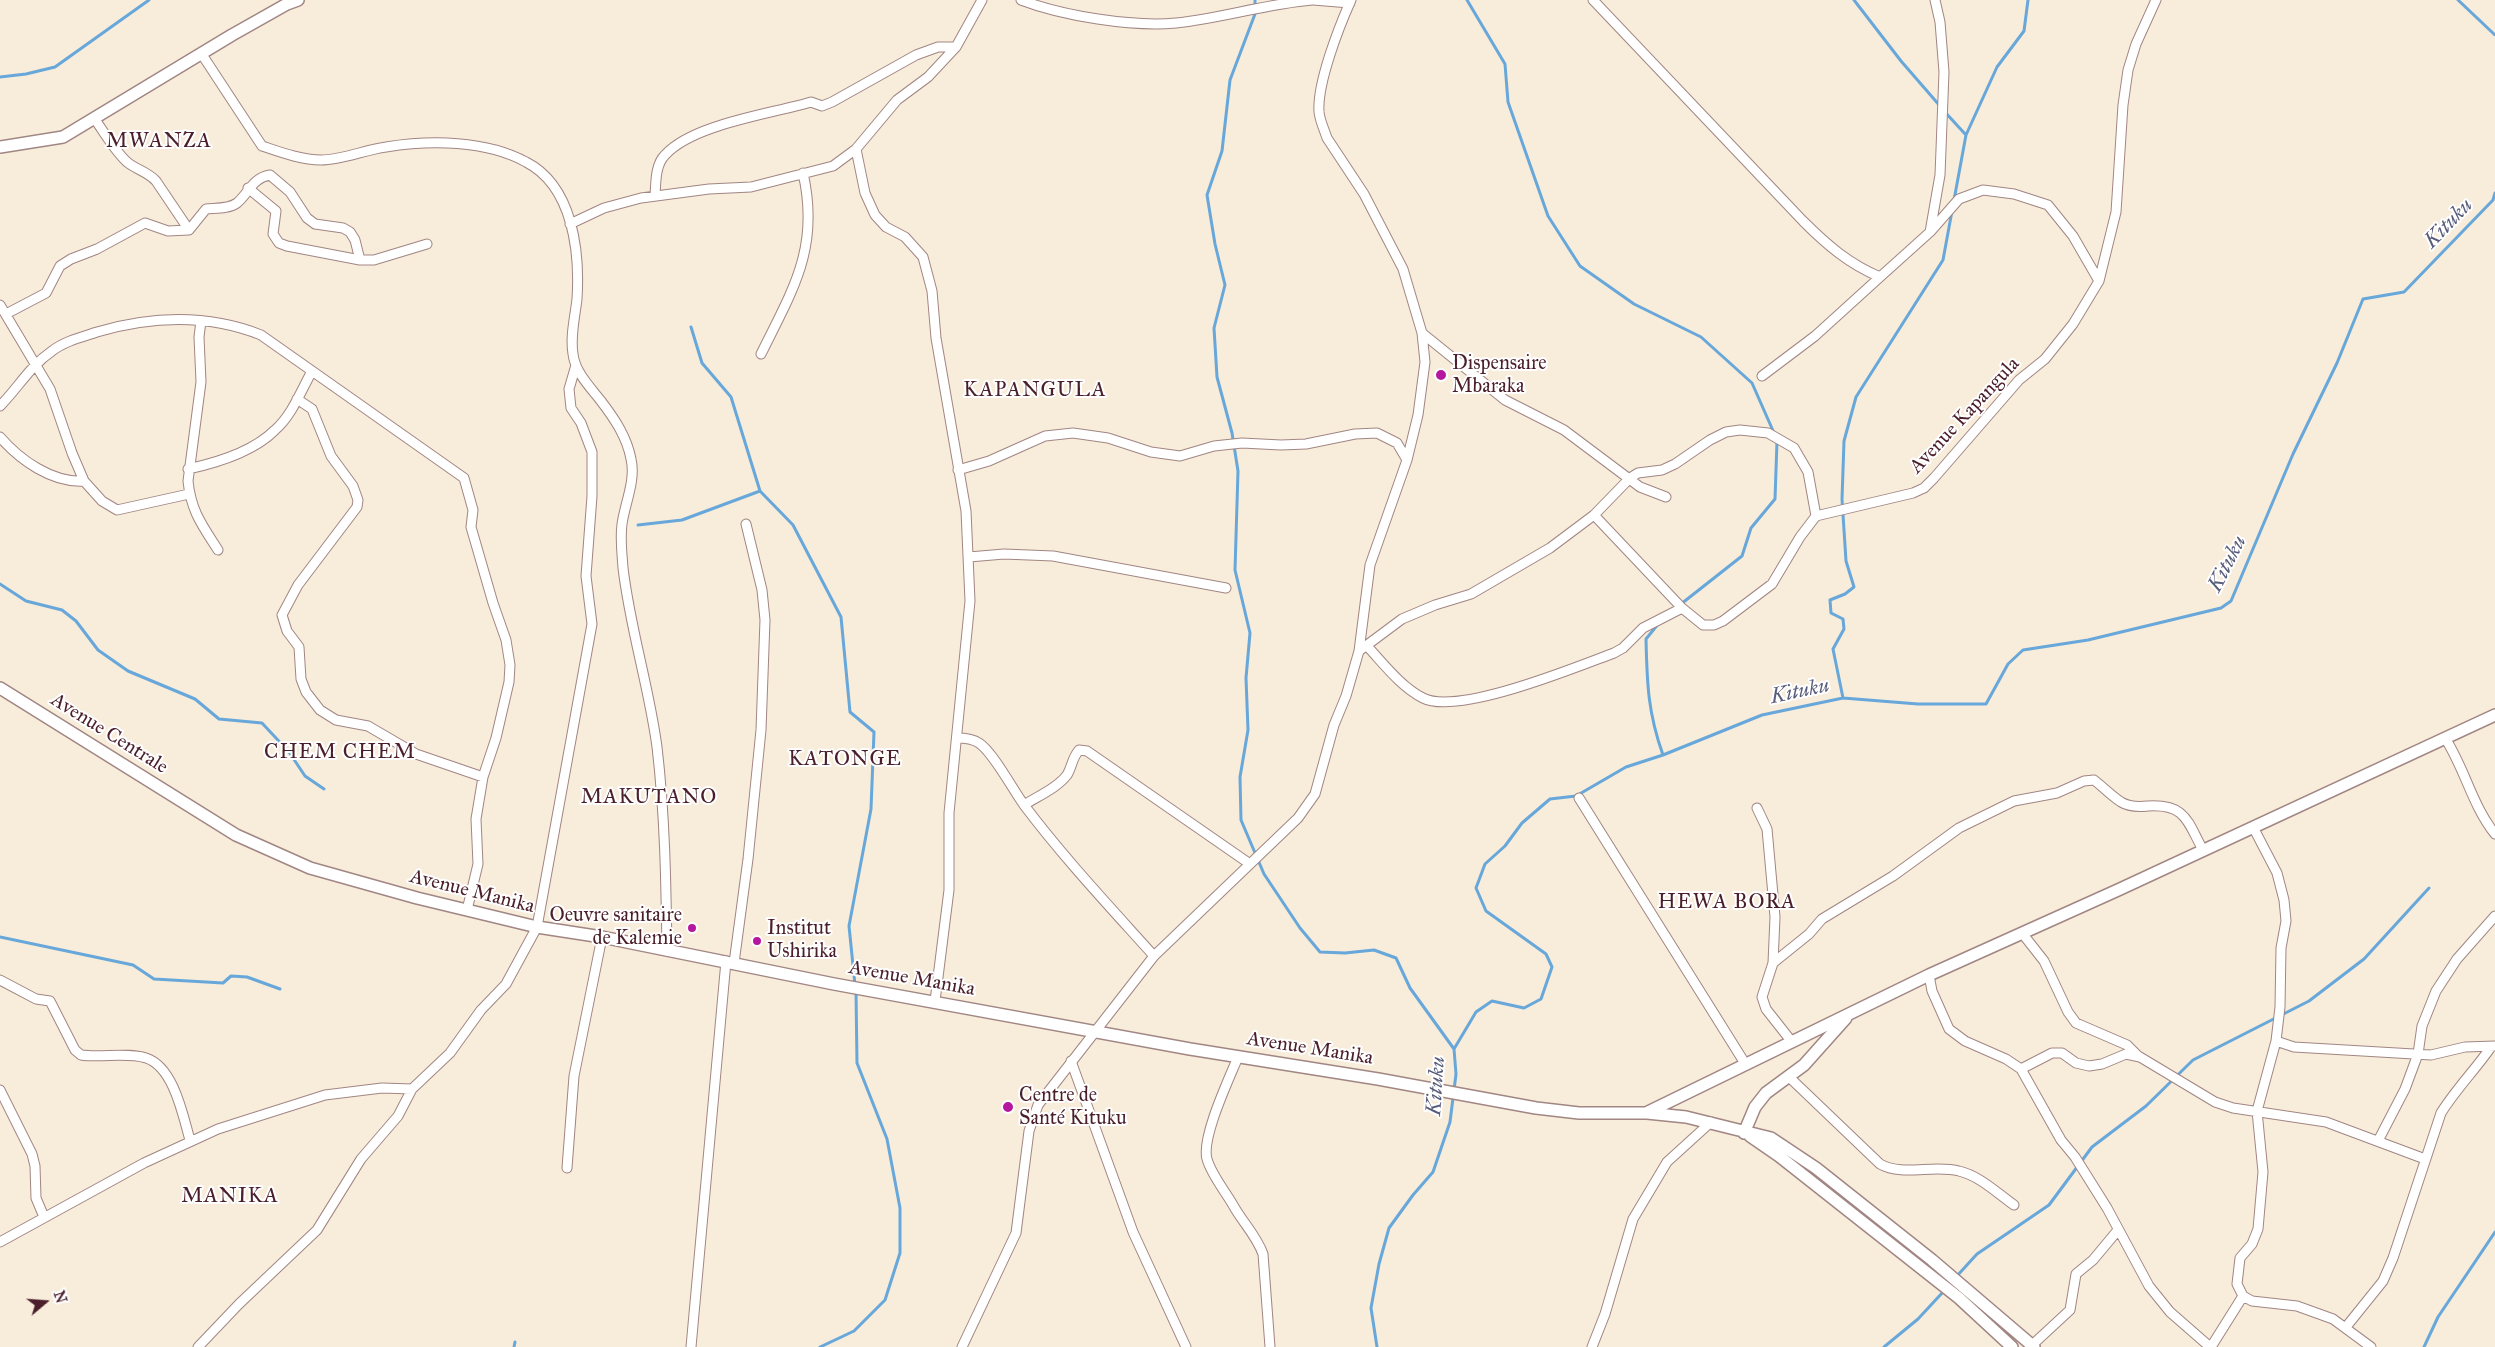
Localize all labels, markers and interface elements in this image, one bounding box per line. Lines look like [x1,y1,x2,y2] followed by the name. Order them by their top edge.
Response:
[105,129,213,155] district label: MWANZA
[2419,194,2479,254] water label: Kituku
[1452,352,1547,399] place label: Dispensaire Mbaraka
[1905,353,2025,479] street label: Avenue Kapangula
[1434,368,1448,382] marker: Dispensaire Mbaraka
[962,378,1108,404] district label: KAPANGULA
[2203,532,2253,596] water label: Kituku
[1768,673,1832,711] water label: Kituku
[46,688,172,780] street label: Avenue Centrale
[263,740,417,766] district label: CHEM CHEM
[787,747,903,773] district label: KATONGE
[580,785,718,811] district label: MAKUTANO
[407,865,537,919] street label: Avenue Manika
[1657,890,1797,916] district label: HEWA BORA
[549,904,682,951] place label: Oeuvre sanitaire de Kalemie
[767,917,837,964] place label: Institut Ushirika
[686,922,698,934] marker: Oeuvre sanitaire de Kalemie
[751,935,763,947] marker: Institut Ushirika
[847,956,977,1002] street label: Avenue Manika
[1245,1027,1375,1071] street label: Avenue Manika
[1422,1055,1452,1117] water label: Kituku
[1019,1084,1127,1131] place label: Centre de Santé Kituku
[1001,1100,1015,1114] marker: Centre de Santé Kituku
[180,1184,280,1210] district label: MANIKA
[20,1277,70,1327] north arrow
[50,1289,70,1305] text: N

